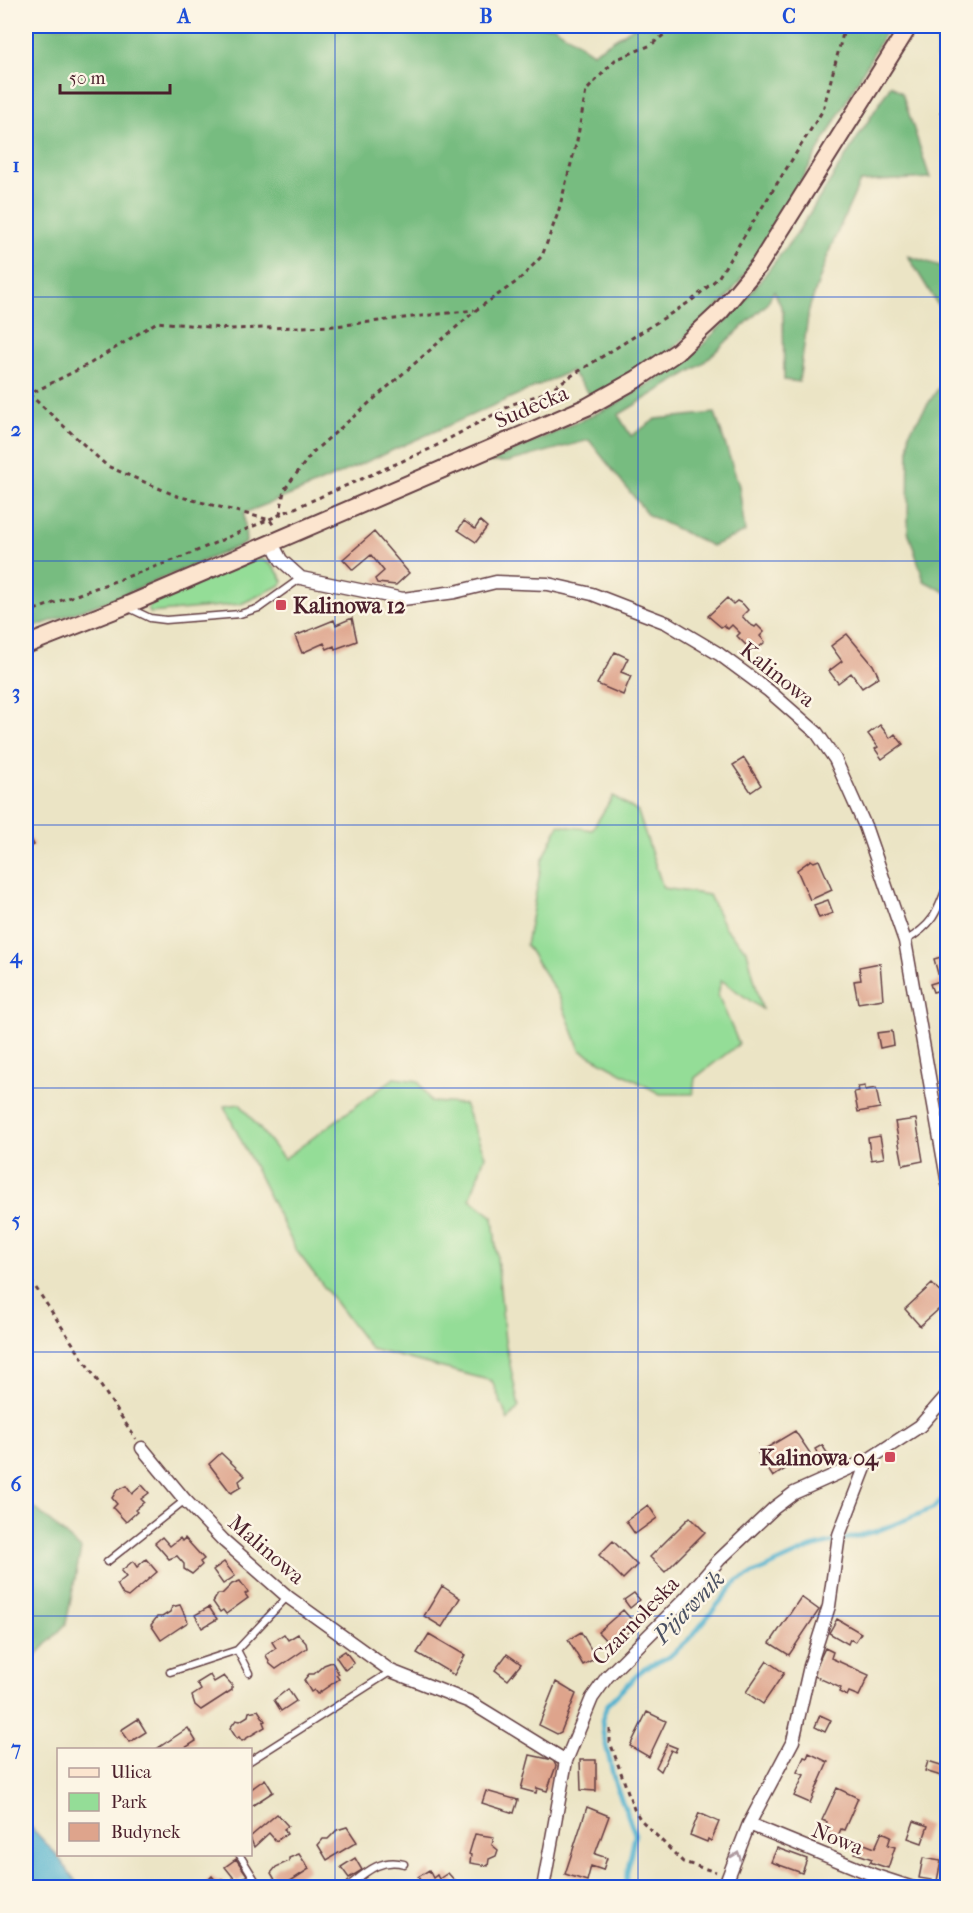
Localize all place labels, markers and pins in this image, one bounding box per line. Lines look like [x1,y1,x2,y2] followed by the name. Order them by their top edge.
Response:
[293,593,406,619] place label: Kalinowa 12
[274,598,288,612] marker: Kalinowa 12
[760,1445,879,1471] place label: Kalinowa 04
[883,1450,897,1464] marker: Kalinowa 04

